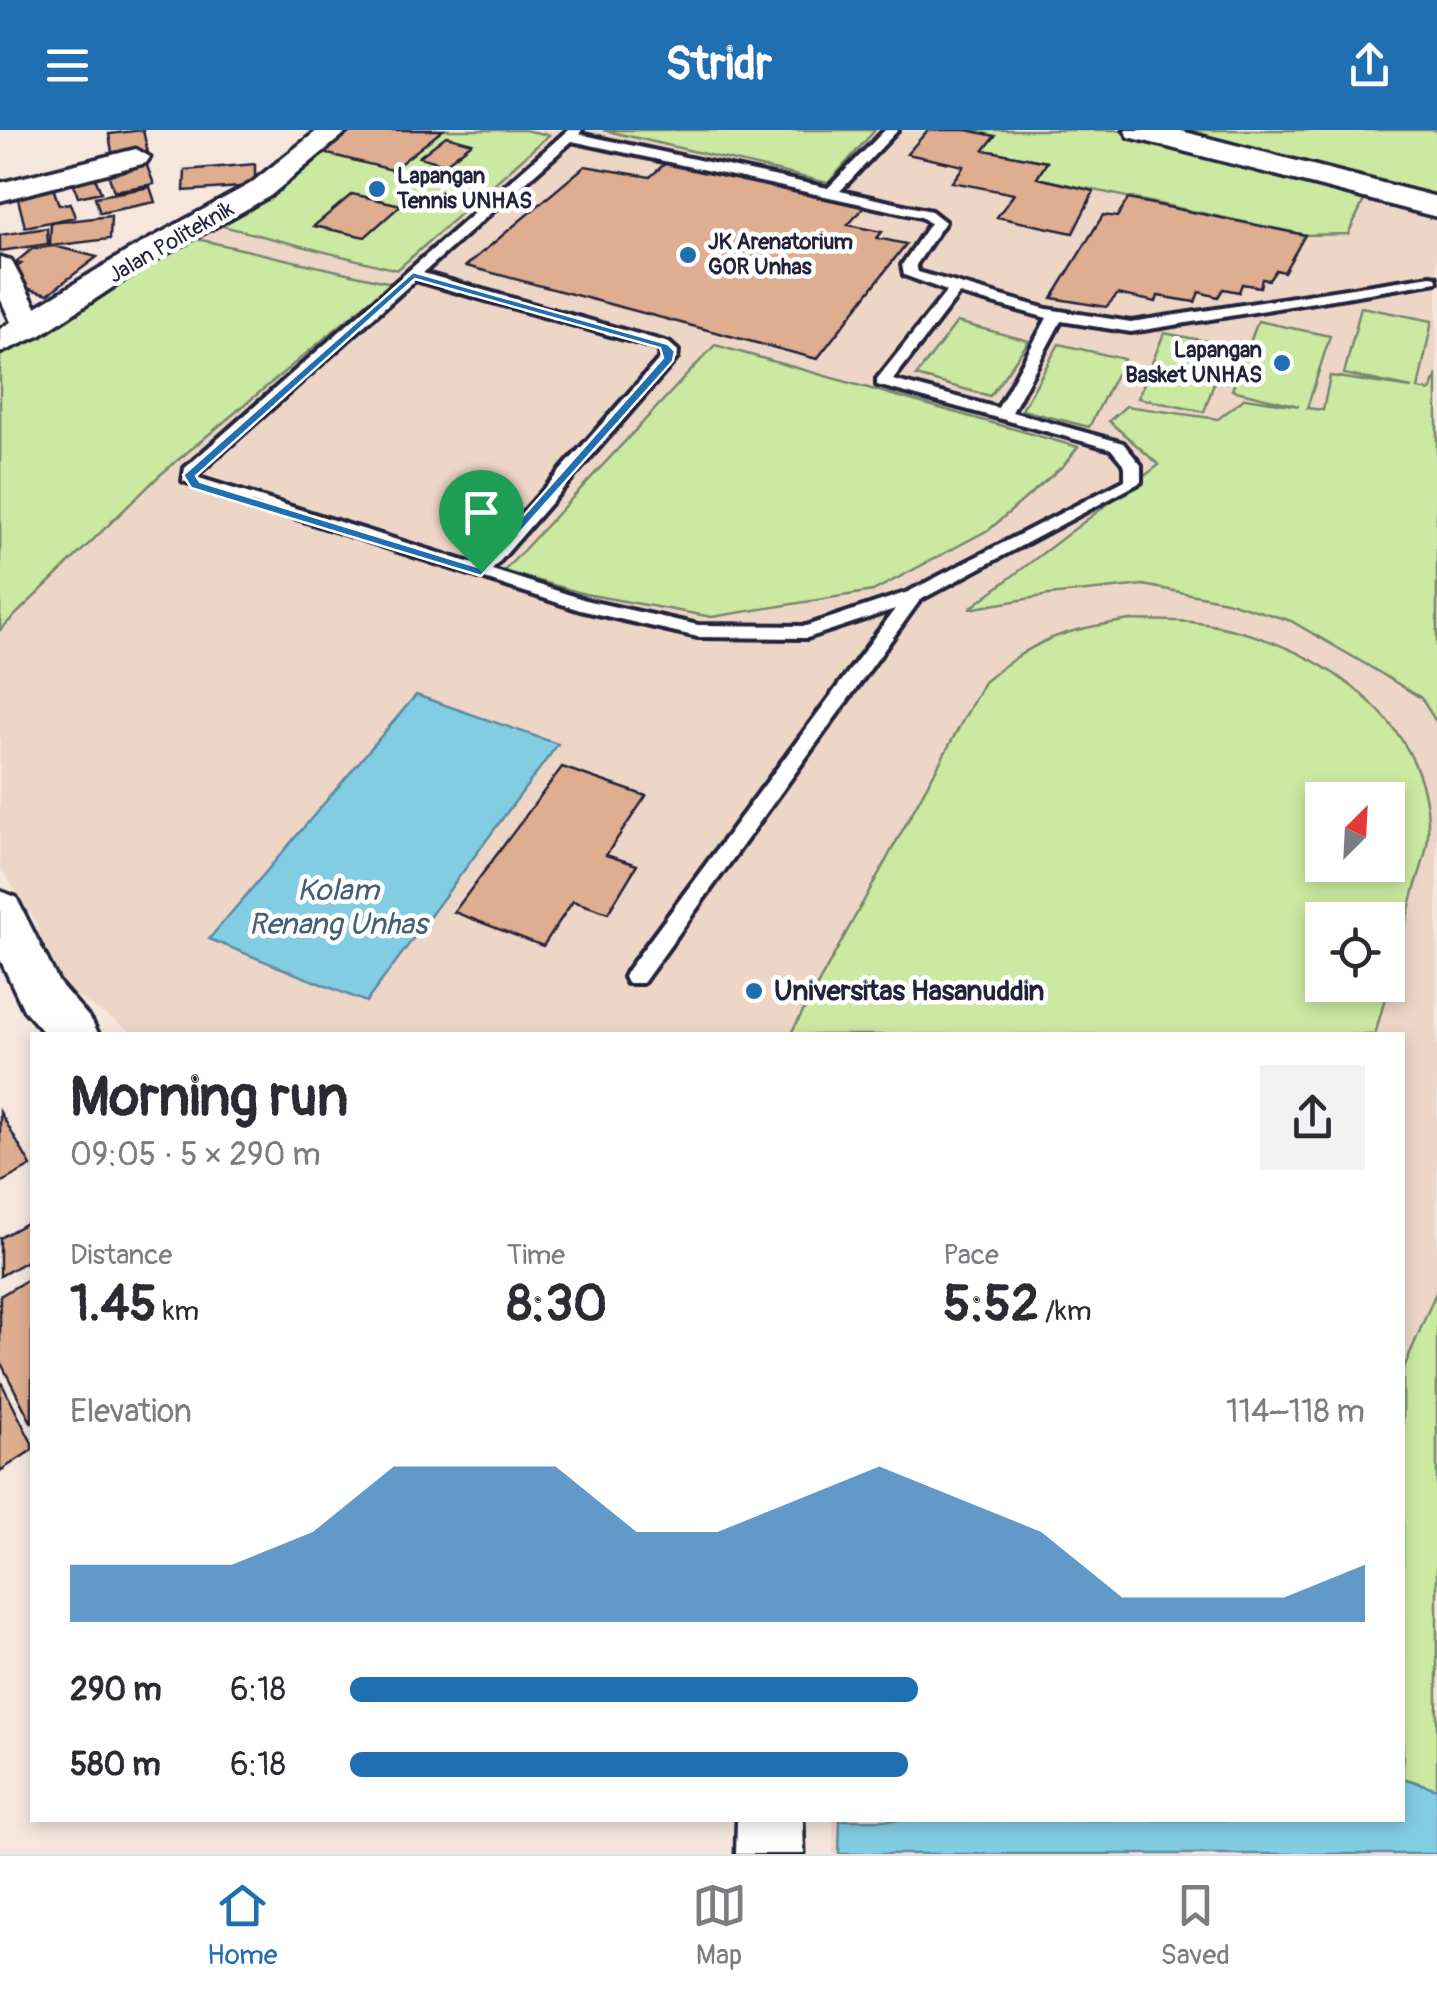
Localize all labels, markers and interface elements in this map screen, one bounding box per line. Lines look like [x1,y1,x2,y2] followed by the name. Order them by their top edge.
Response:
[665,37,772,93] text: Stridr
[40,38,95,93] icon: menu
[1342,38,1397,93] icon: share
[396,162,532,215] place label: Lapangan Tennis UNHAS
[366,178,388,200] marker: Lapangan Tennis UNHAS
[103,195,239,289] street label: Jalan Politeknik
[708,228,853,281] place label: JK Arenatorium GOR Unhas
[677,244,699,266] marker: JK Arenatorium GOR Unhas
[1125,336,1262,389] place label: Lapangan Basket UNHAS
[1271,352,1293,374] marker: Lapangan Basket UNHAS
[439,470,524,573] pin
[454,485,509,540] icon: arrive
[1305,782,1405,882] north arrow
[1305,782,1405,1002] map controls
[249,872,431,943] water label: Kolam Renang Unhas
[1305,902,1405,1002] button: locate
[774,974,1045,1009] place label: Universitas Hasanuddin
[743,980,765,1002] marker: Universitas Hasanuddin
[70,1063,348,1132] text: Morning run
[1260,1065,1365,1170] button: share
[70,1135,321,1175] text: 09:05 · 5 × 290 m
[70,1238,172,1273] text: Distance
[507,1238,565,1273] text: Time
[943,1238,999,1273] text: Pace
[70,1273,157,1336] text: 1.45
[507,1273,607,1336] text: 8:30
[943,1273,1039,1336] text: 5:52
[157,1294,199,1329] text: km
[1039,1294,1092,1329] text: /km
[70,1392,192,1432] text: Elevation
[1226,1392,1365,1432] text: 114–118 m
[70,1670,162,1710] text: 290 m
[230,1670,286,1710] text: 6:18
[70,1745,161,1785] text: 580 m
[230,1745,286,1785] text: 6:18
[207,1878,278,1973] tab: Home
[692,1878,747,1973] tab: Map
[1161,1878,1230,1973] tab: Saved

